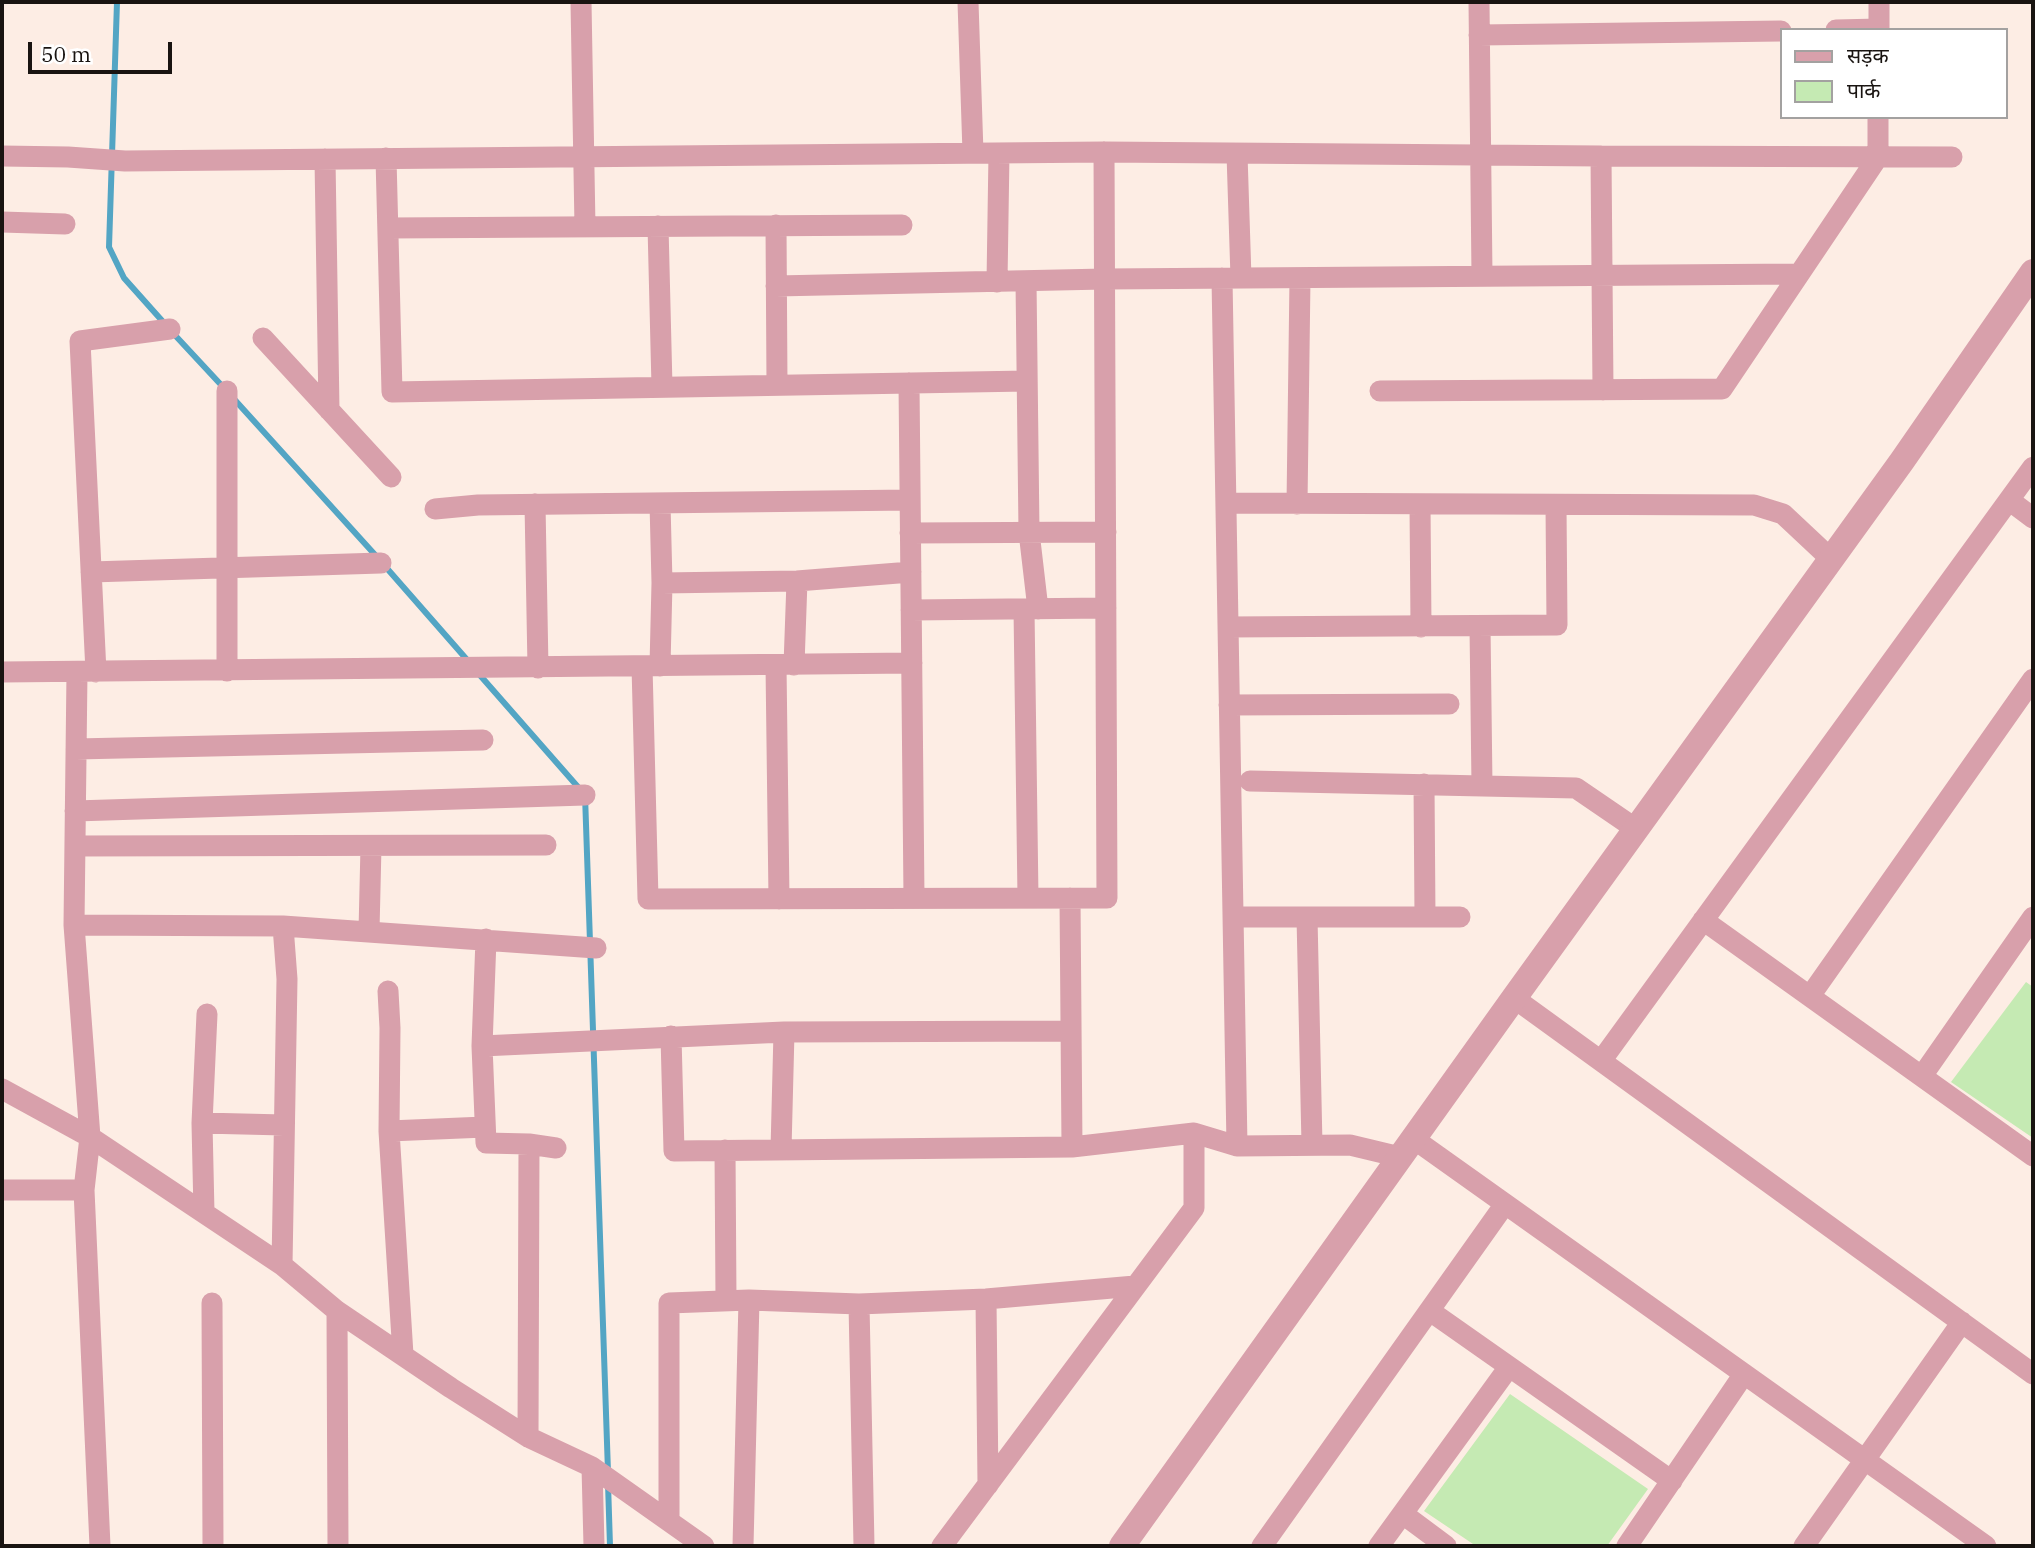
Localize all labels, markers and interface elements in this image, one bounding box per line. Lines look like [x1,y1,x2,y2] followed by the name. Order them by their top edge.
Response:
[32,28,175,72] scale bar
[1780,28,2007,119] legend
[41,40,91,68] text: 50 m
[1847,41,1889,69] text: सड़क
[1847,76,1881,104] text: पार्क

